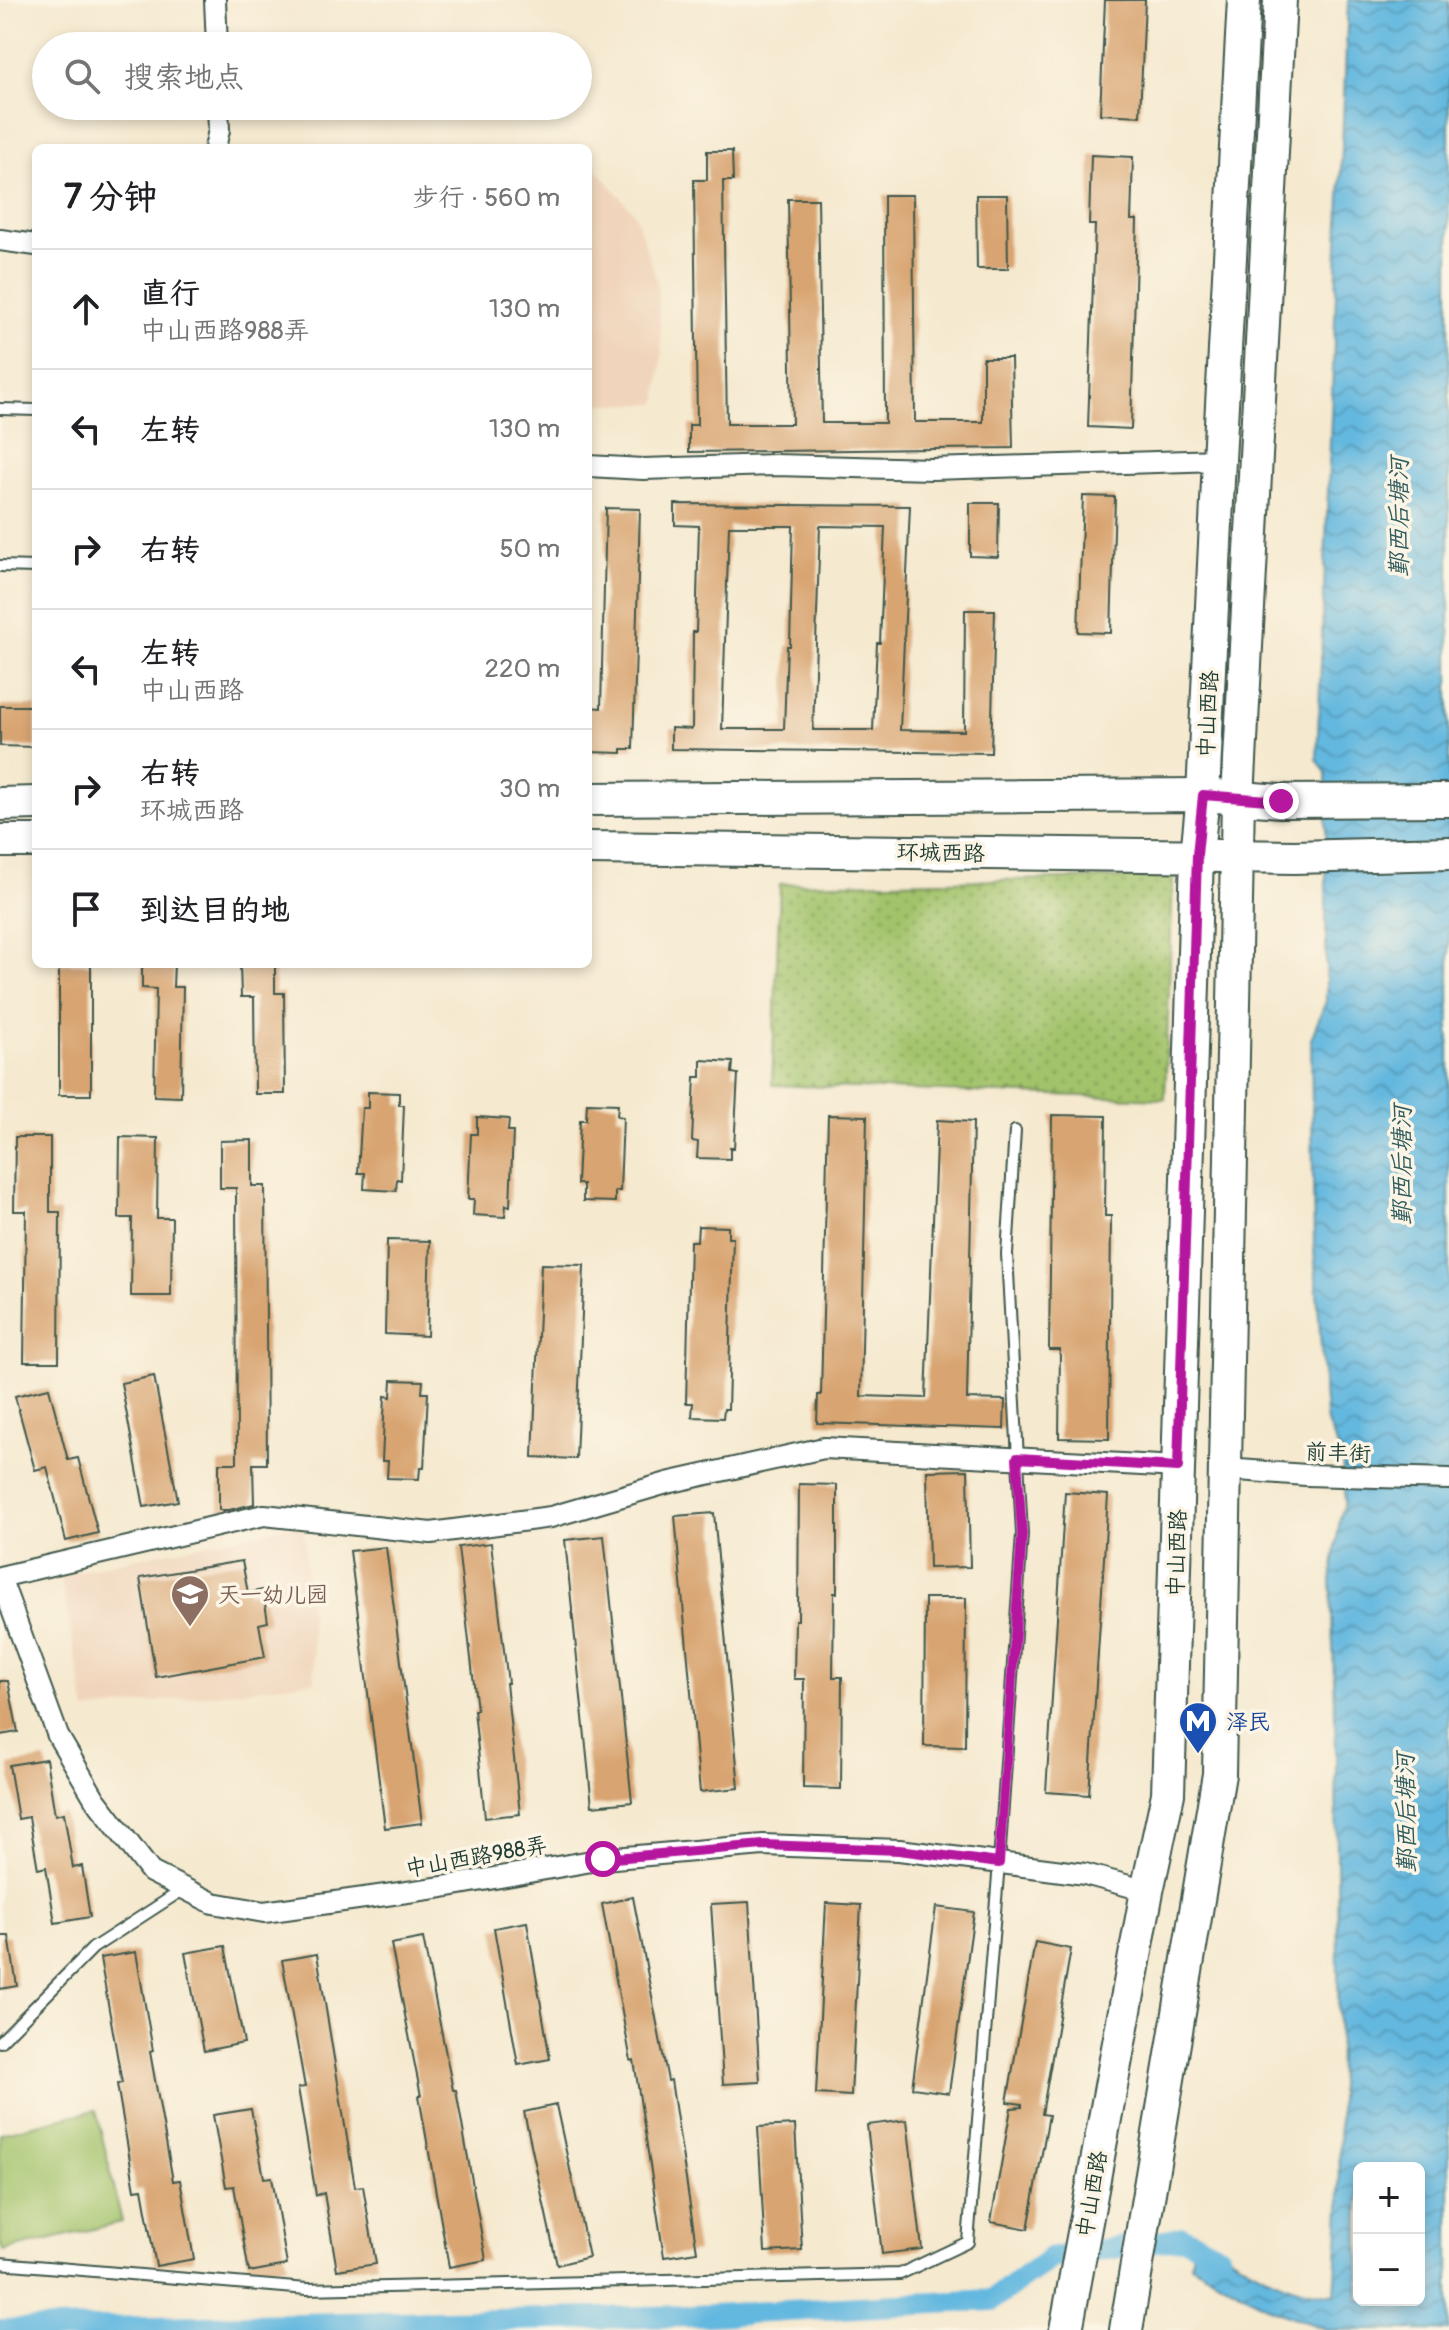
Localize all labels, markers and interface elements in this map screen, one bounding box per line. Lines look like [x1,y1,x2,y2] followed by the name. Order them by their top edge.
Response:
[32,32,592,120] search box
[60,54,104,98] icon: search
[124,59,244,96] text: 搜索地点
[64,176,157,219] text: 7 分钟
[413,182,560,214] text: 步行 · 560 m
[140,275,200,312] text: 直行
[64,287,108,331] icon: ahead
[489,293,560,325] text: 130 m
[140,315,310,347] text: 中山西路988弄
[64,407,108,451] icon: left
[140,412,200,449] text: 左转
[489,413,560,445] text: 130 m
[1385,453,1414,577] water label: 鄞西后塘河
[64,527,108,571] icon: right
[140,532,200,569] text: 右转
[499,533,560,565] text: 50 m
[140,635,200,672] text: 左转
[64,647,108,691] icon: left
[484,653,560,685] text: 220 m
[1192,669,1224,759] street label: 中山西路
[140,675,244,707] text: 中山西路
[140,755,200,792] text: 右转
[64,767,108,811] icon: right
[499,773,560,805] text: 30 m
[1263,783,1299,819] route end
[140,795,244,827] text: 环城西路
[897,838,985,868] street label: 环城西路
[64,887,108,931] icon: arrive
[140,892,290,929] text: 到达目的地
[1388,1101,1417,1225] water label: 鄞西后塘河
[1304,1438,1371,1468] street label: 前丰街
[1161,1509,1193,1598] street label: 中山西路
[169,1573,211,1628] school or university icon: 天一幼儿园
[218,1581,328,1609] place label: 天一幼儿园
[1177,1700,1219,1755] metro station icon: 泽民
[1226,1708,1270,1736] place label: 泽民
[1391,1749,1422,1873] water label: 鄞西后塘河
[403,1831,549,1883] street label: 中山西路988弄
[585,1841,621,1877] route start
[1071,2148,1113,2240] street label: 中山西路
[1353,2162,1425,2306] map controls
[1353,2162,1425,2234] button: +
[1353,2234,1425,2306] button: −

